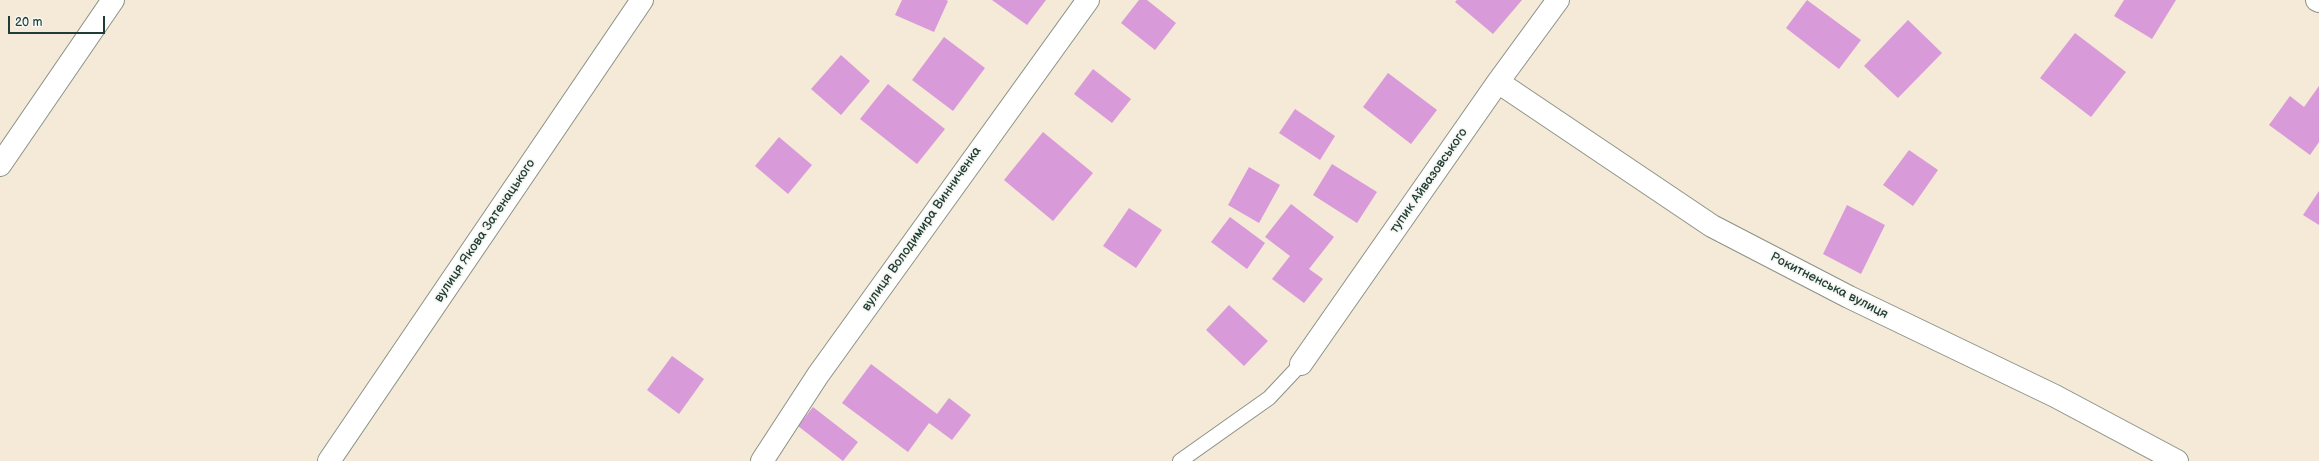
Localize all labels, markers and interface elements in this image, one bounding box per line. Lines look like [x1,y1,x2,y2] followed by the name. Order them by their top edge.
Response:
[10,8,107,34] scale bar
[15,15,42,30] text: 20 m
[1387,125,1471,237] street label: тупик Айвазовського
[859,144,985,314] street label: вулиця Володимира Винниченка
[431,157,539,305] street label: вулиця Якова Затенацького
[1767,249,1891,323] street label: Рокитненська вулиця

